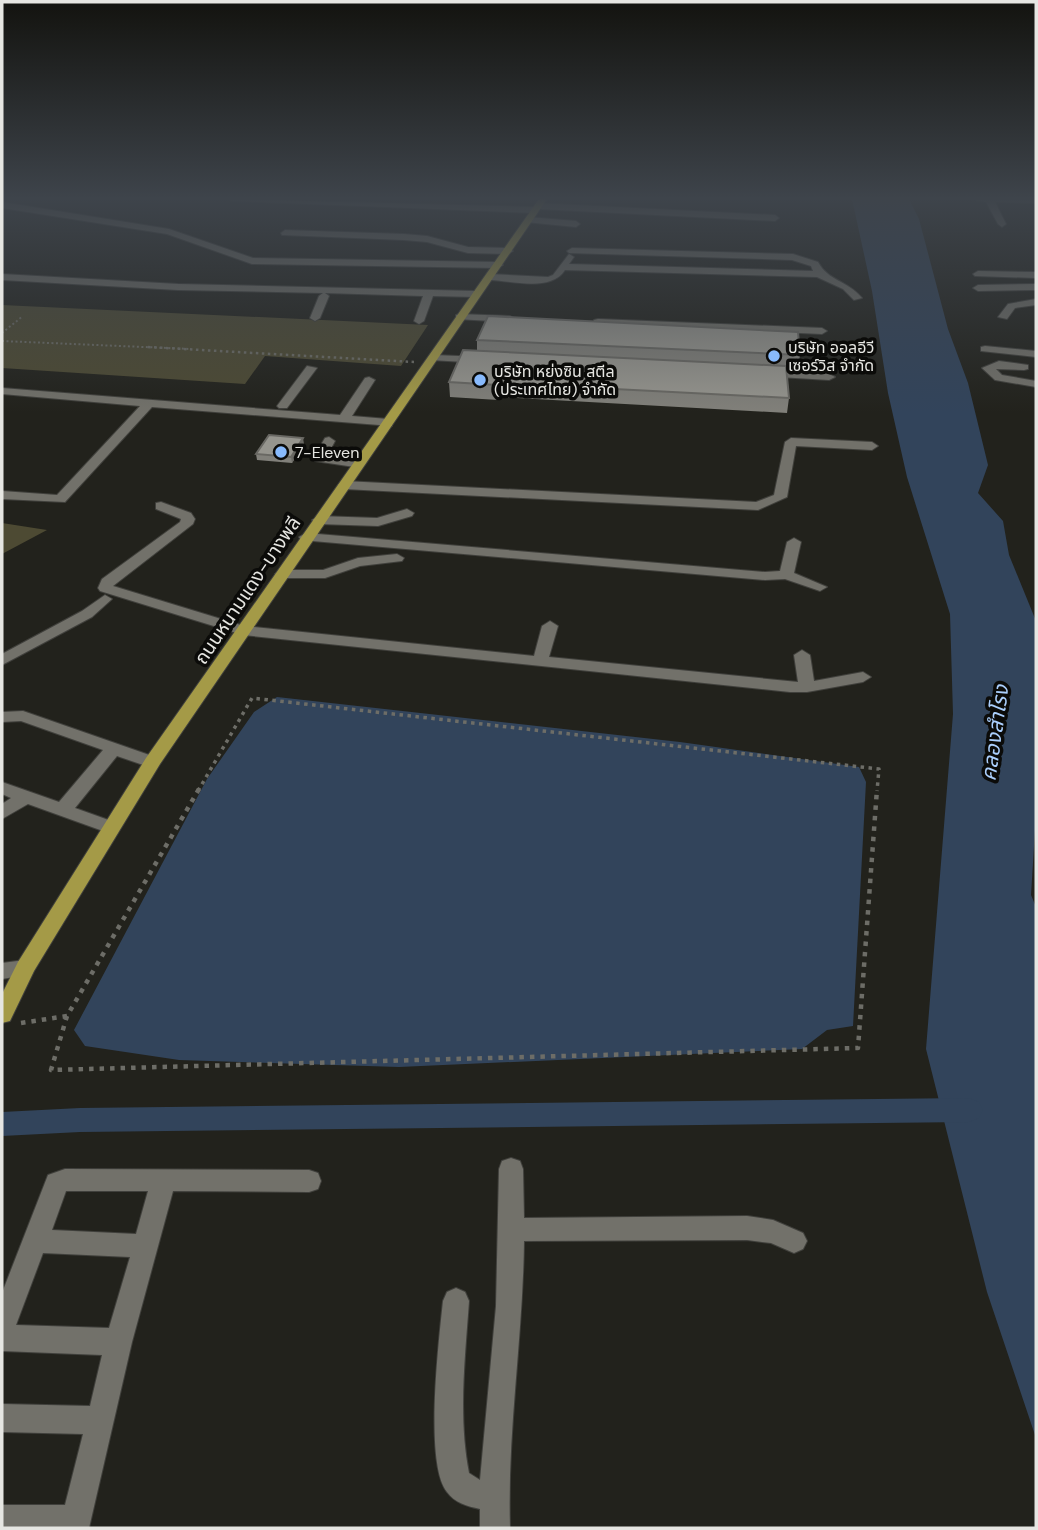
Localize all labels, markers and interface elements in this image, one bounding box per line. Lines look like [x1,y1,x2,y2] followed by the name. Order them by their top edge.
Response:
[788,337,874,376] place label: บริษัท ออลอีวี เซอร์วิส จำกัด
[766,348,782,364] marker: บริษัท ออลอีวี เซอร์วิส จำกัด
[494,361,616,400] place label: บริษัท หย่งซิน สตีล (ประเทศไทย) จํากัด
[472,372,488,388] marker: บริษัท หย่งซิน สตีล (ประเทศไทย) จํากัด
[295,442,359,463] place label: 7-Eleven
[273,444,289,460] marker: 7-Eleven
[189,512,306,669] street label: ถนนหนามแดง-บางพลี
[974,682,1016,783] water label: คลองสำโรง

